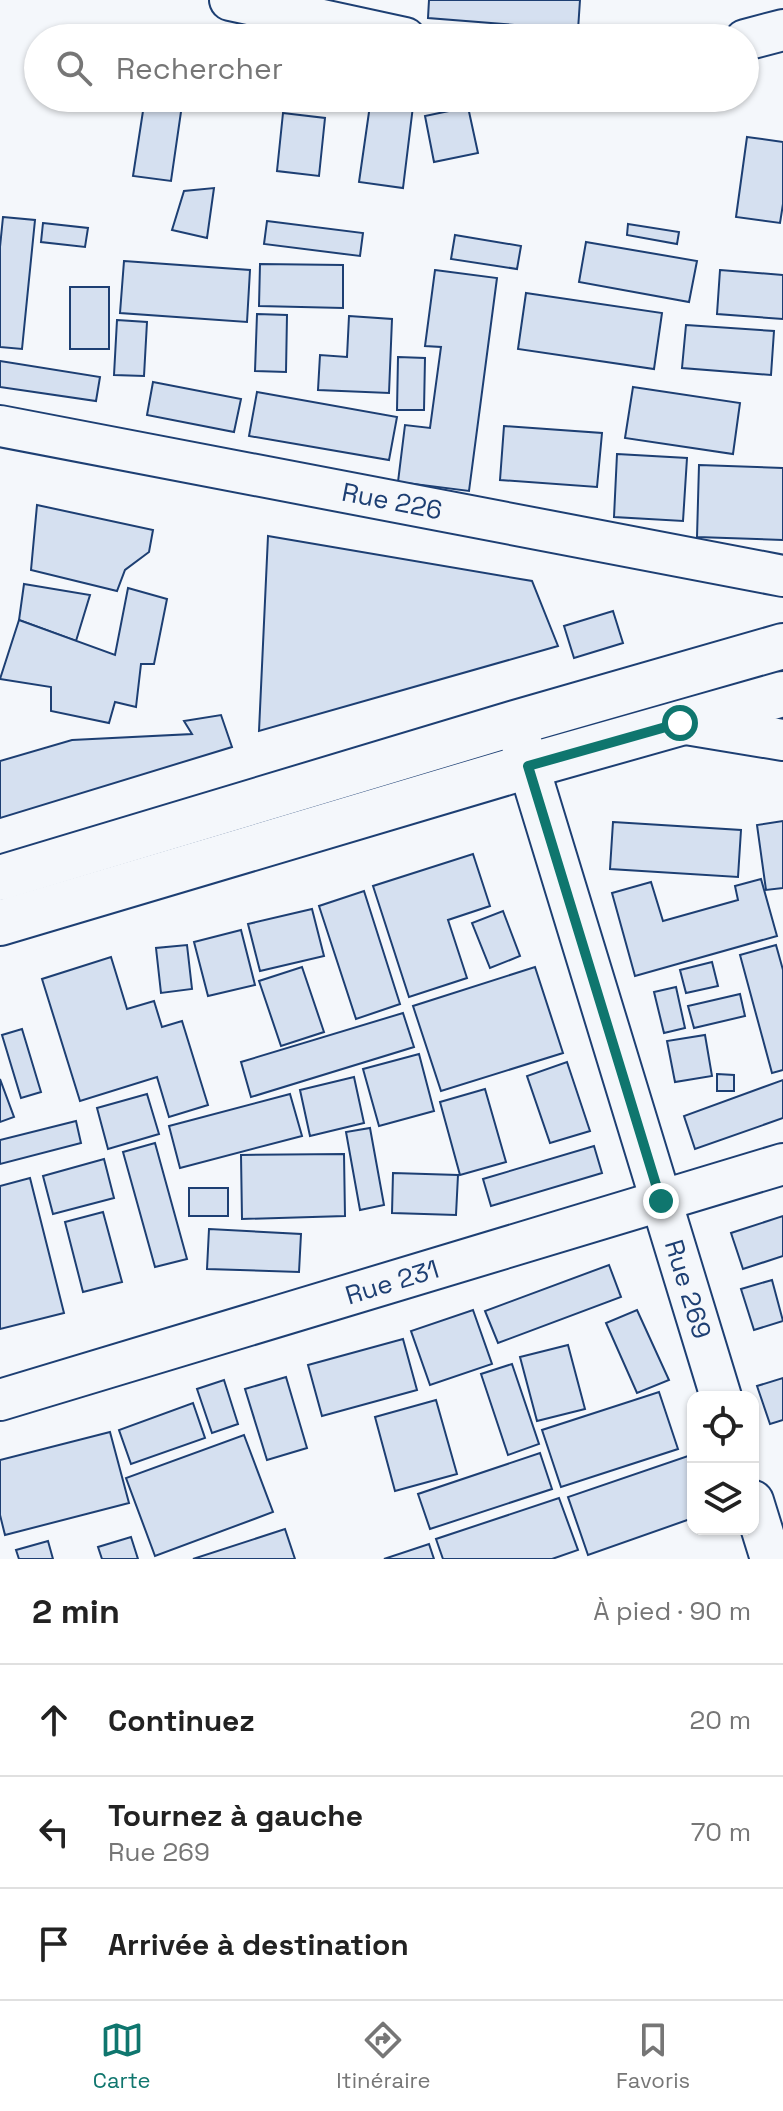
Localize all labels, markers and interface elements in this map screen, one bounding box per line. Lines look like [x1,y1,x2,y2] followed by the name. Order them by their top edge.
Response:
[24,24,759,112] search box
[52,46,96,90] icon: search
[116,49,283,88] text: Rechercher
[339,475,445,527] street label: Rue 226
[662,705,698,741] route start
[643,1183,679,1219] route end
[657,1235,719,1343] street label: Rue 269
[341,1252,443,1312] street label: Rue 231
[687,1391,759,1535] map controls
[687,1391,759,1463] button: locate
[687,1463,759,1535] button: layers
[32,1590,120,1633] text: 2 min
[593,1594,751,1628] text: À pied · 90 m
[32,1698,76,1742] icon: ahead
[108,1701,255,1740] text: Continuez
[690,1703,751,1737] text: 20 m
[108,1796,363,1835] text: Tournez à gauche
[32,1810,76,1854] icon: left
[691,1815,751,1849] text: 70 m
[108,1835,210,1869] text: Rue 269
[32,1922,76,1966] icon: arrive
[108,1925,409,1964] text: Arrivée à destination
[93,2018,151,2094] tab: Carte
[336,2018,431,2094] tab: Itinéraire
[616,2018,690,2094] tab: Favoris

